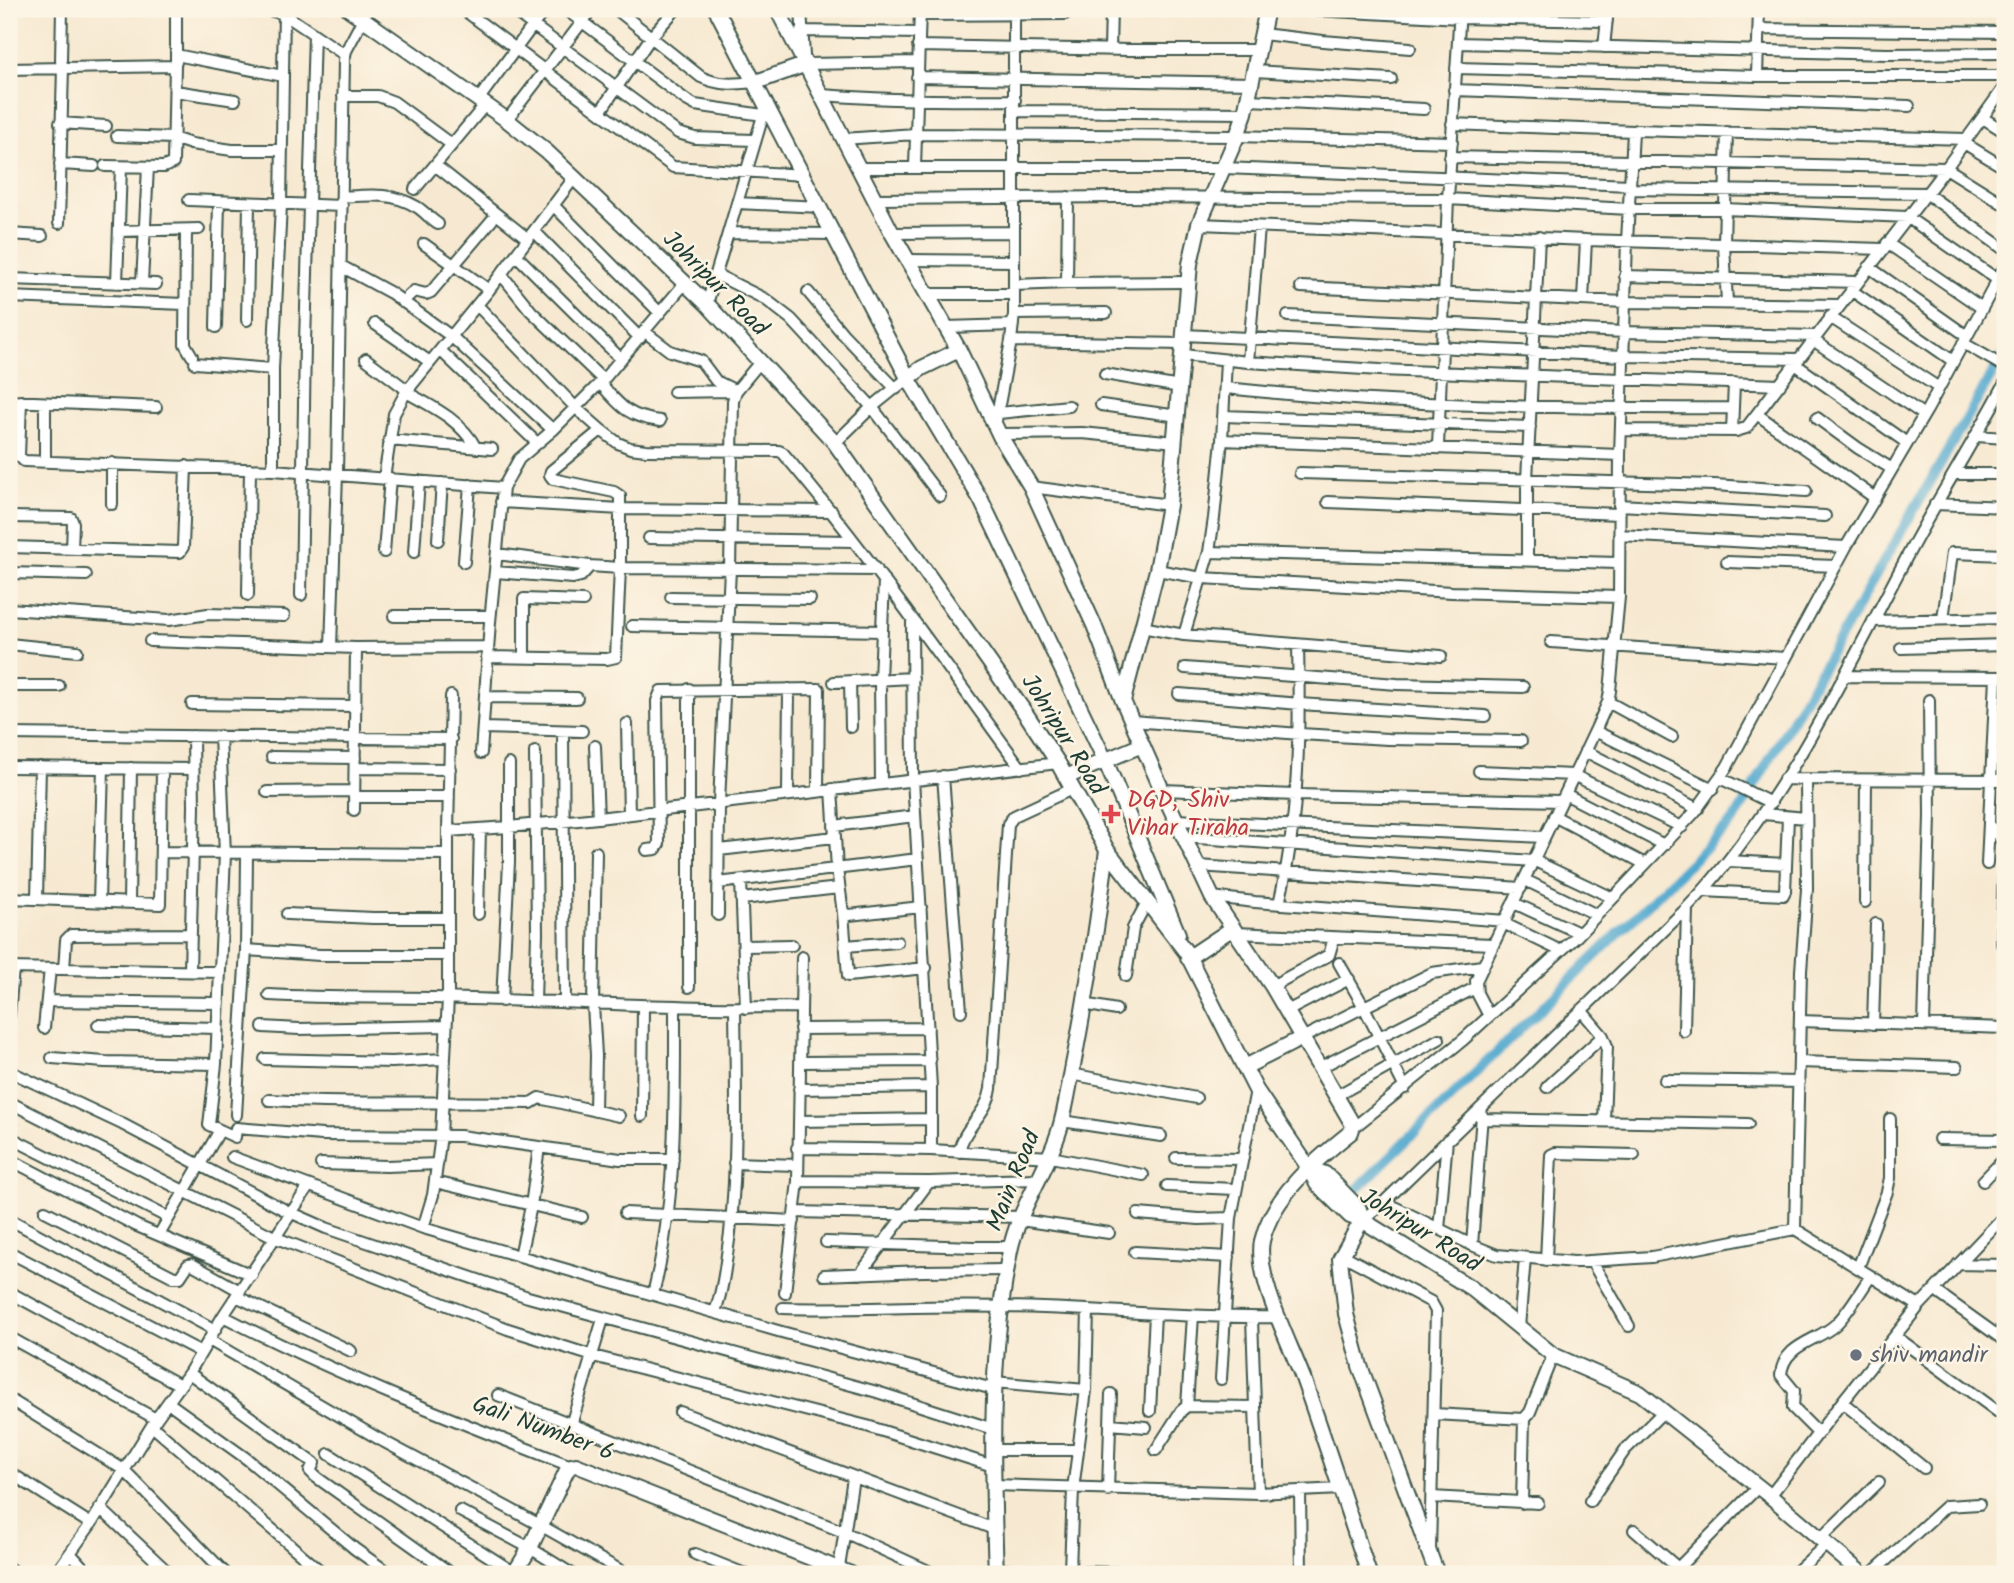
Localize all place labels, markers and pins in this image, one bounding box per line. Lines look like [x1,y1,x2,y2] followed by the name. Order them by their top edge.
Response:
[1127,781,1249,848] place label: DGD, Shiv Vihar Tiraha
[1101,804,1121,824] marker: DGD, Shiv Vihar Tiraha
[1870,1336,1989,1375] place label: shiv mandir
[1848,1347,1864,1363] marker: shiv mandir

